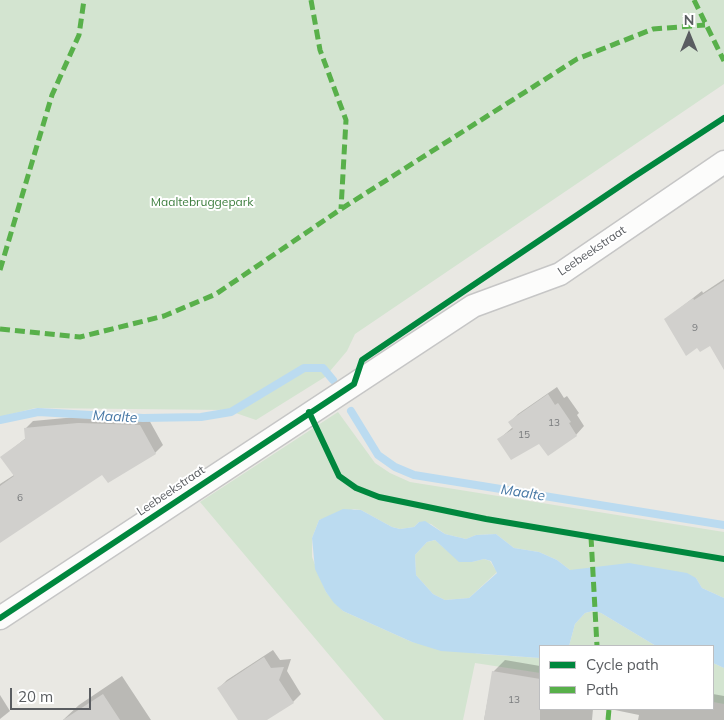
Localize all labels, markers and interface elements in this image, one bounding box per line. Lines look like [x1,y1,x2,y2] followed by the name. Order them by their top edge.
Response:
[664,10,714,60] north arrow
[684,11,694,29] text: N
[151,195,253,209] park label: Maaltebruggepark
[555,223,629,279] street label: Leebeekstraat
[692,322,698,334] house number: 9
[92,407,138,427] water label: Maalte
[548,417,560,429] house number: 13
[518,429,530,441] house number: 15
[134,463,208,519] street label: Leebeekstraat
[500,481,546,505] water label: Maalte
[17,492,23,504] house number: 6
[539,645,714,710] legend
[586,655,659,674] text: Cycle path
[12,678,94,710] scale bar
[586,680,618,699] text: Path
[18,687,53,706] text: 20 m
[508,694,520,706] house number: 13

